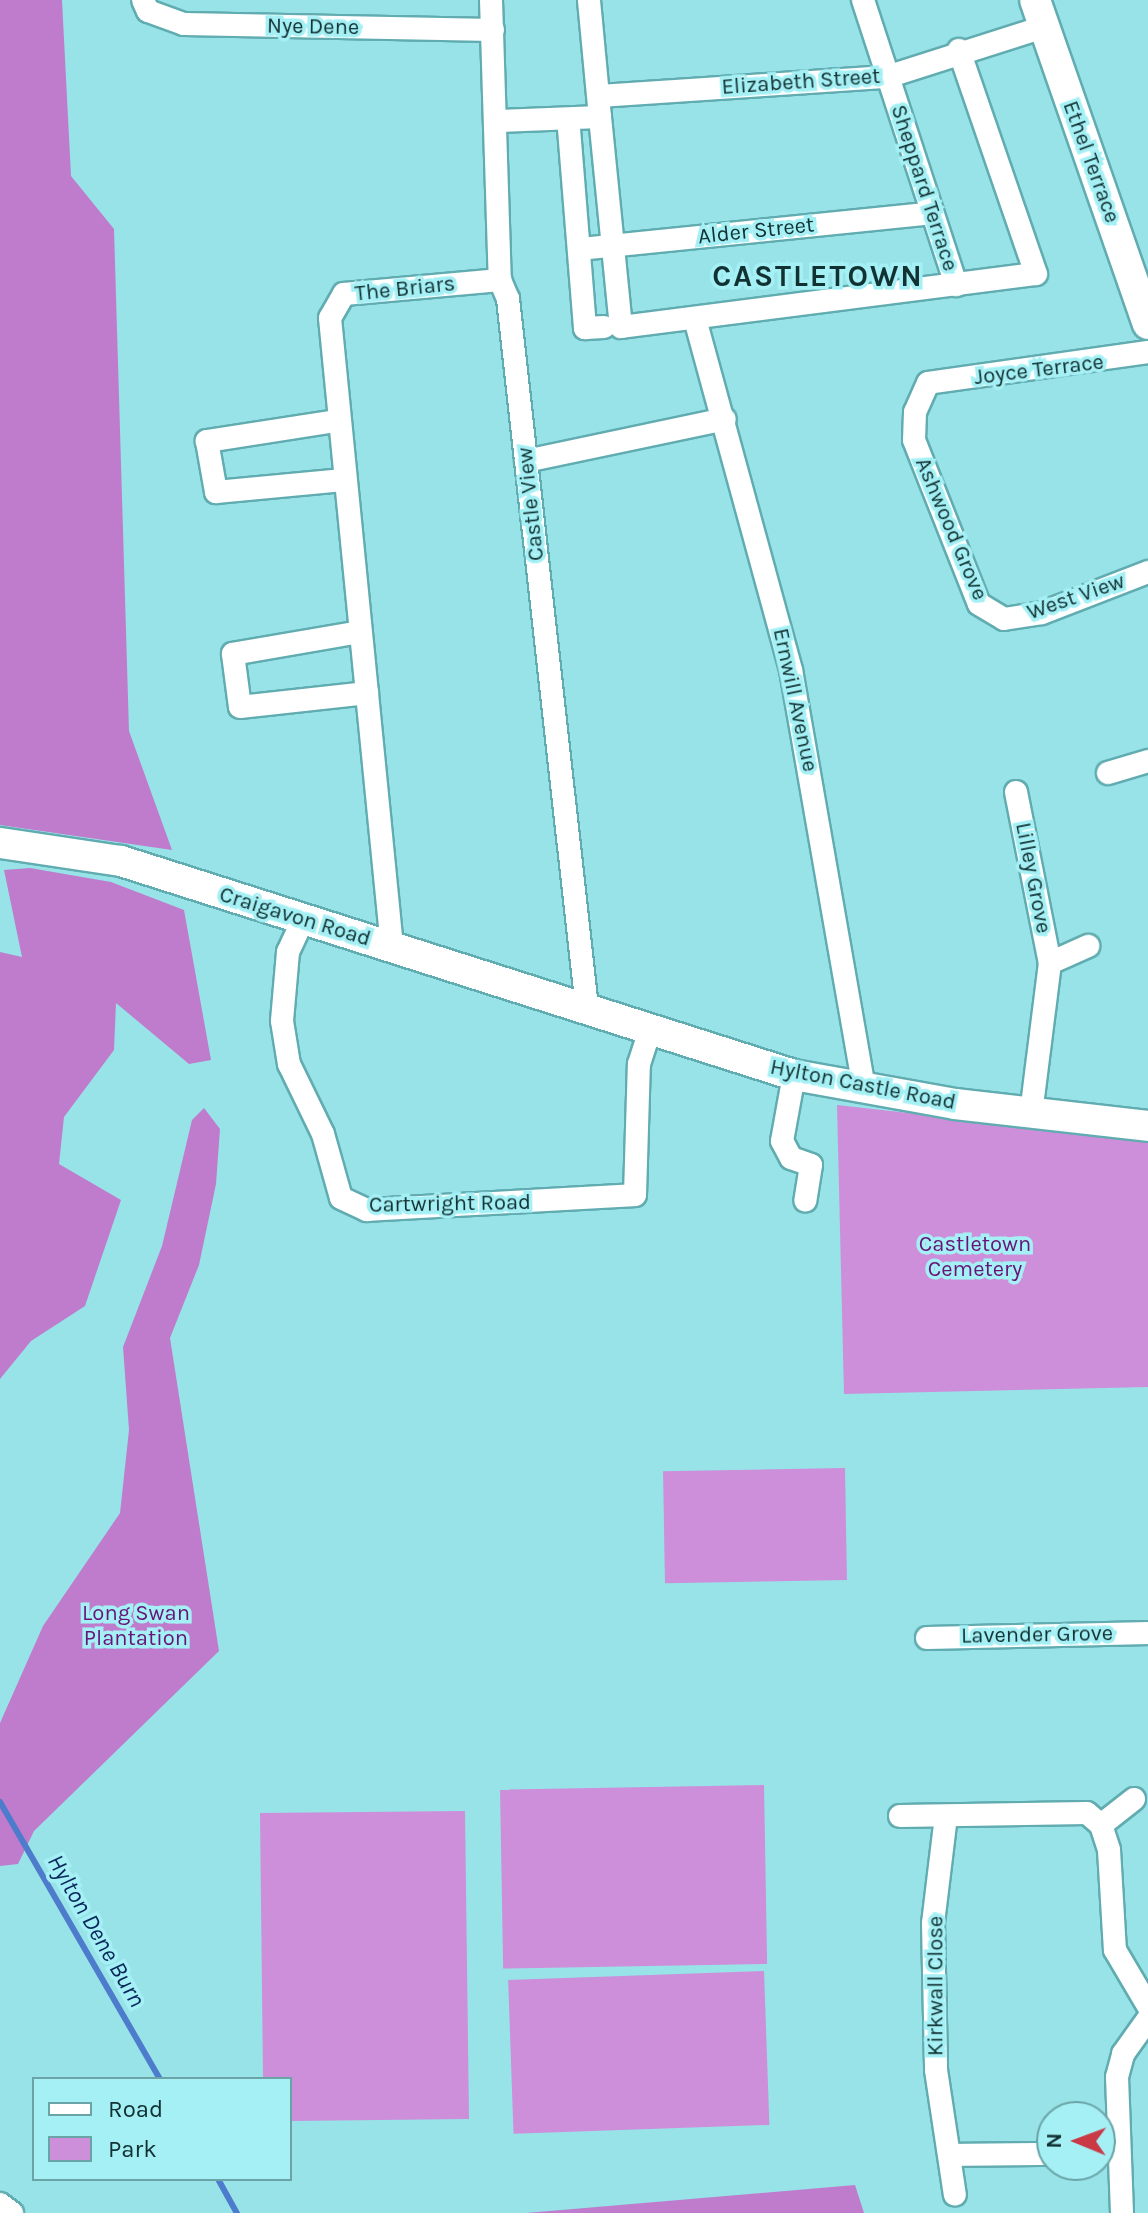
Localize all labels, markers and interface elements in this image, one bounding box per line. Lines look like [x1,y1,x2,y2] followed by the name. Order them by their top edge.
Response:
[267,13,359,41] street label: Nye Dene
[721,63,881,101] street label: Elizabeth Street
[1057,97,1125,227] street label: Ethel Terrace
[885,102,963,274] street label: Sheppard Terrace
[697,212,815,250] street label: Alder Street
[712,258,924,294] district label: CASTLETOWN
[354,271,456,307] street label: The Briars
[973,349,1105,391] street label: Joyce Terrace
[512,446,550,562] street label: Castle View
[909,454,993,604] street label: Ashwood Grove
[1024,568,1128,626] street label: West View
[767,626,823,774] street label: Ernwill Avenue
[1009,820,1057,936] street label: Lilley Grove
[216,881,374,953] street label: Craigavon Road
[768,1054,958,1116] street label: Hylton Castle Road
[369,1189,531,1219] street label: Cartwright Road
[919,1231,1031,1282] park label: Castletown Cemetery
[82,1600,190,1652] park label: Long Swan Plantation
[961,1620,1113,1650] street label: Lavender Grove
[41,1850,151,2012] water label: Hylton Dene Burn
[923,1916,949,2056] street label: Kirkwall Close
[32,2077,292,2181] legend
[108,2095,163,2123] text: Road
[1036,2101,1116,2181] north arrow
[1041,2132,1067,2149] text: N
[108,2135,157,2163] text: Park

